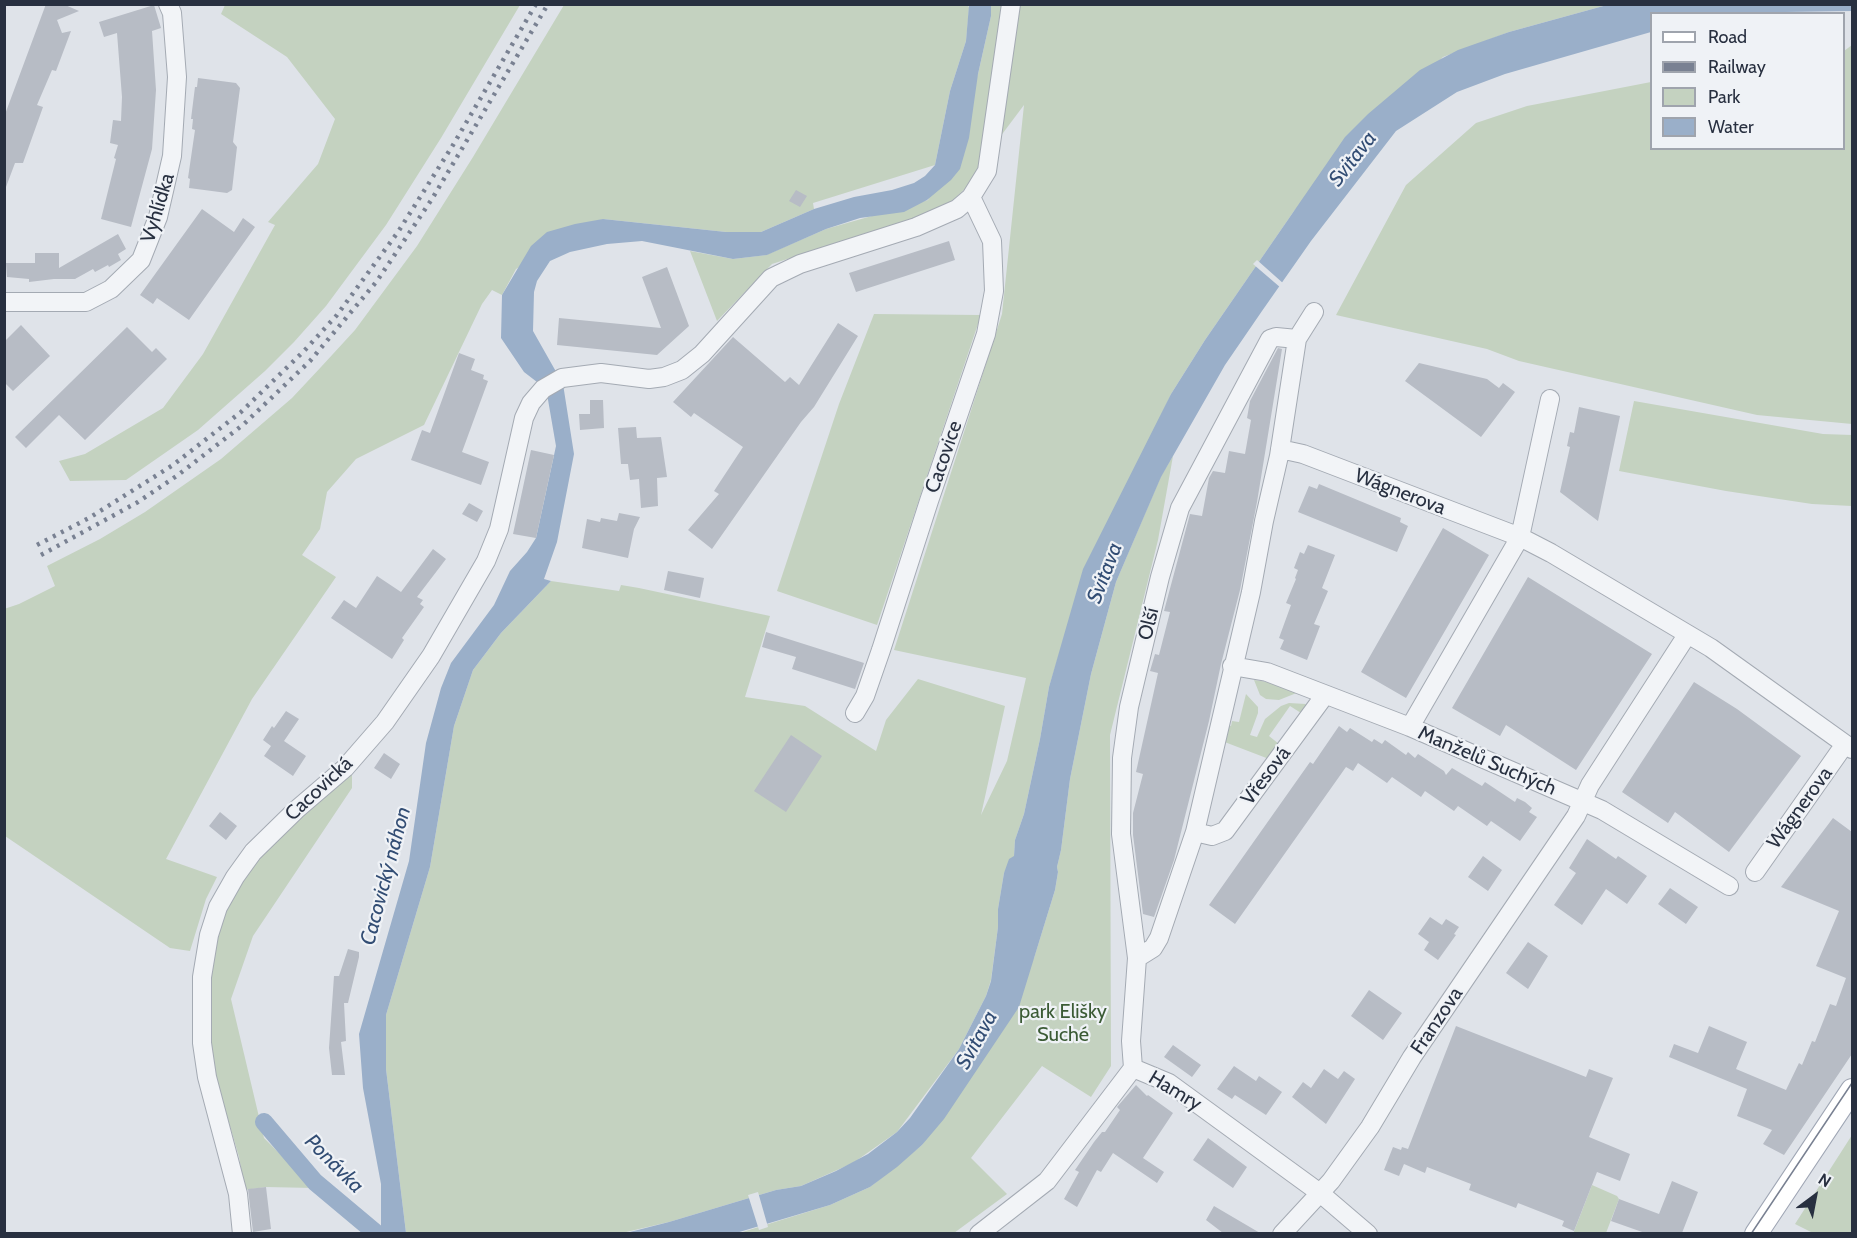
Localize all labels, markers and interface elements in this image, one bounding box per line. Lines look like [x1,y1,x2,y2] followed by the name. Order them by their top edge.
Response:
[1650,12,1845,150] legend
[1708,26,1747,48] text: Road
[1708,56,1766,78] text: Railway
[1708,86,1740,108] text: Park
[1708,116,1754,138] text: Water
[1324,127,1382,191] water label: Svitava
[136,170,180,246] street label: Vyhlídka
[920,418,968,496] street label: Cacovice
[1351,464,1449,520] street label: Wágnerova
[1082,539,1128,607] water label: Svitava
[1133,605,1165,643] street label: Olší
[1414,721,1560,801] street label: Manželů Suchých
[1236,742,1296,810] street label: Vřesová
[280,752,358,826] street label: Cacovická
[1762,762,1838,854] street label: Wágnerova
[355,804,417,948] water label: Cacovický náhon
[1406,983,1468,1059] street label: Franzova
[1019,1000,1107,1047] park label: park Elišky Suché
[951,1006,1003,1074] water label: Svitava
[1144,1066,1206,1116] street label: Hamry
[299,1129,369,1199] water label: Ponávka
[1785,1166,1845,1226] north arrow
[1815,1169,1835,1191] text: N

